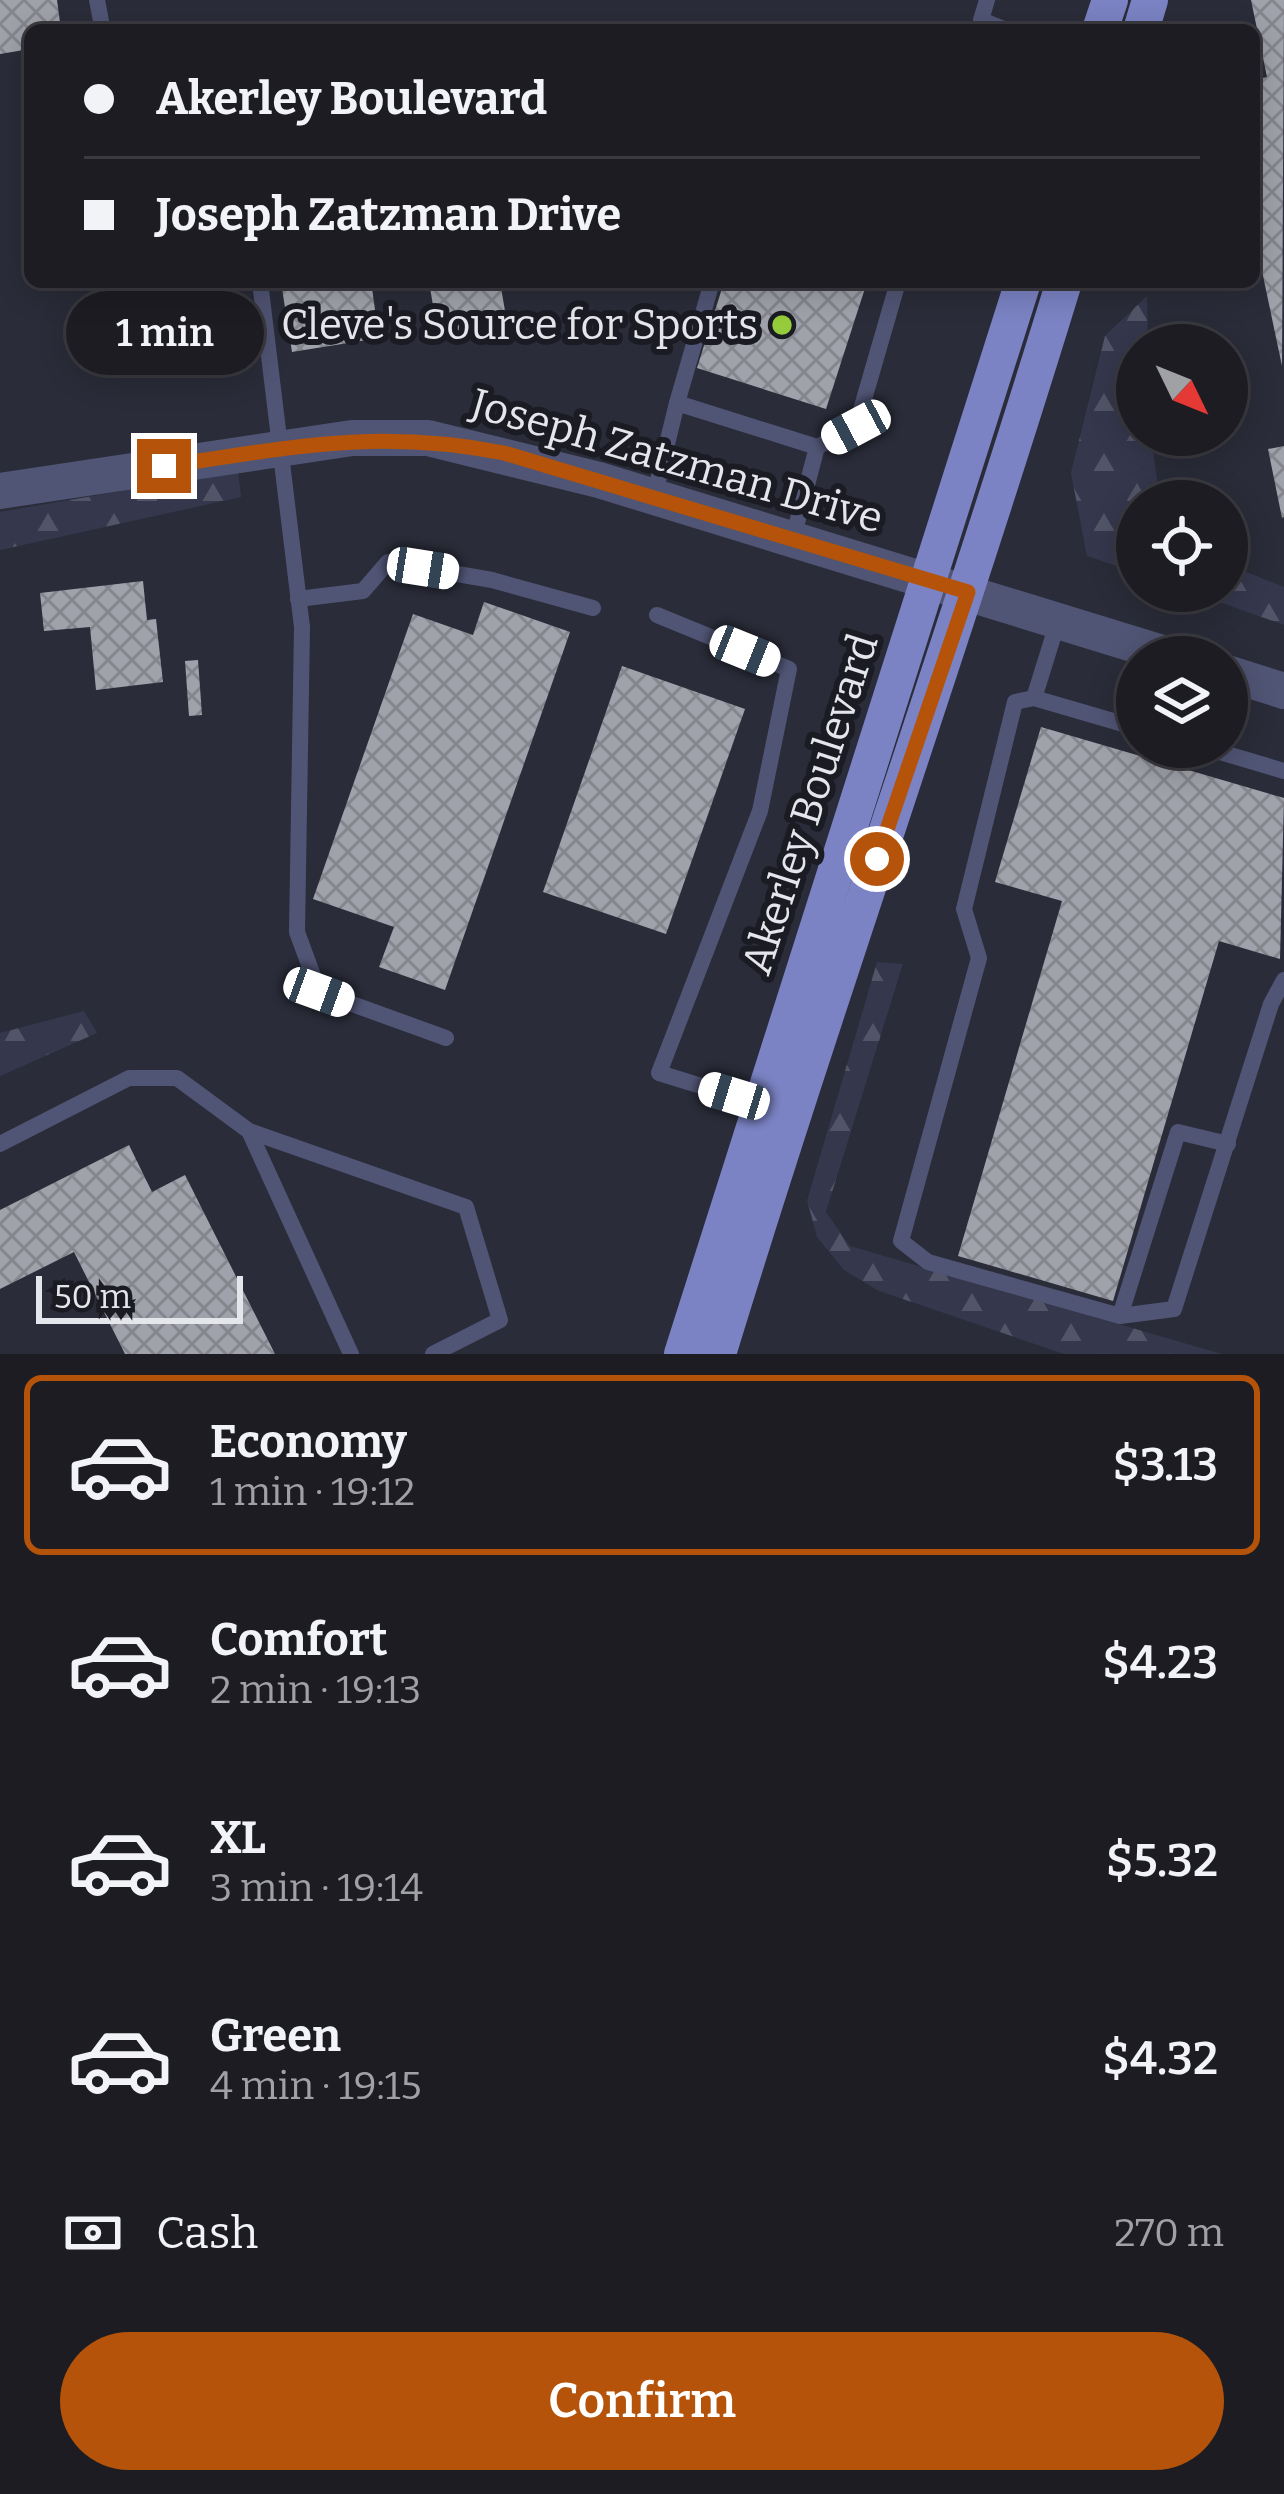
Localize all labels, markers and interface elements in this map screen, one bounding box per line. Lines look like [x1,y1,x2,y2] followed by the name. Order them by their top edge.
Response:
[156,72,547,126] text: Akerley Boulevard
[156,188,621,242] text: Joseph Zatzman Drive
[65,292,263,376] callout: 1 min
[281,300,758,350] place label: Cleve's Source for Sports
[116,310,214,356] text: 1 min
[769,312,795,338] marker: Cleve's Source for Sports
[1116,324,1248,456] north arrow
[1116,324,1248,768] map controls
[464,378,889,544] street label: Joseph Zatzman Drive
[816,394,896,460] car
[137,439,191,493] route end
[1116,480,1248,612] button: locate
[385,545,461,591] car
[705,621,785,681] car
[731,627,889,981] street label: Akerley Boulevard
[1116,636,1248,768] button: layers
[850,832,904,886] route start
[279,963,359,1021] car
[694,1068,774,1124] car
[36,1270,243,1323] scale bar
[54,1277,131,1317] text: 50 m
[66,1411,174,1519] icon: car
[210,1415,407,1469] text: Economy
[1113,1438,1218,1492] text: $3.13
[210,1469,415,1515] text: 1 min · 19:12
[66,1609,174,1717] icon: car
[210,1613,388,1667] text: Comfort
[1102,1636,1218,1690] text: $4.23
[210,1667,421,1713] text: 2 min · 19:13
[66,1807,174,1915] icon: car
[210,1811,266,1865] text: XL
[1106,1834,1218,1888] text: $5.32
[210,1865,423,1911] text: 3 min · 19:14
[66,2005,174,2113] icon: car
[210,2009,341,2063] text: Green
[1102,2032,1218,2086] text: $4.32
[210,2063,422,2109] text: 4 min · 19:15
[60,2200,126,2266] icon: cash
[156,2206,258,2260] text: Cash
[1114,2210,1224,2256] text: 270 m
[60,2332,1224,2470] button: Confirm

